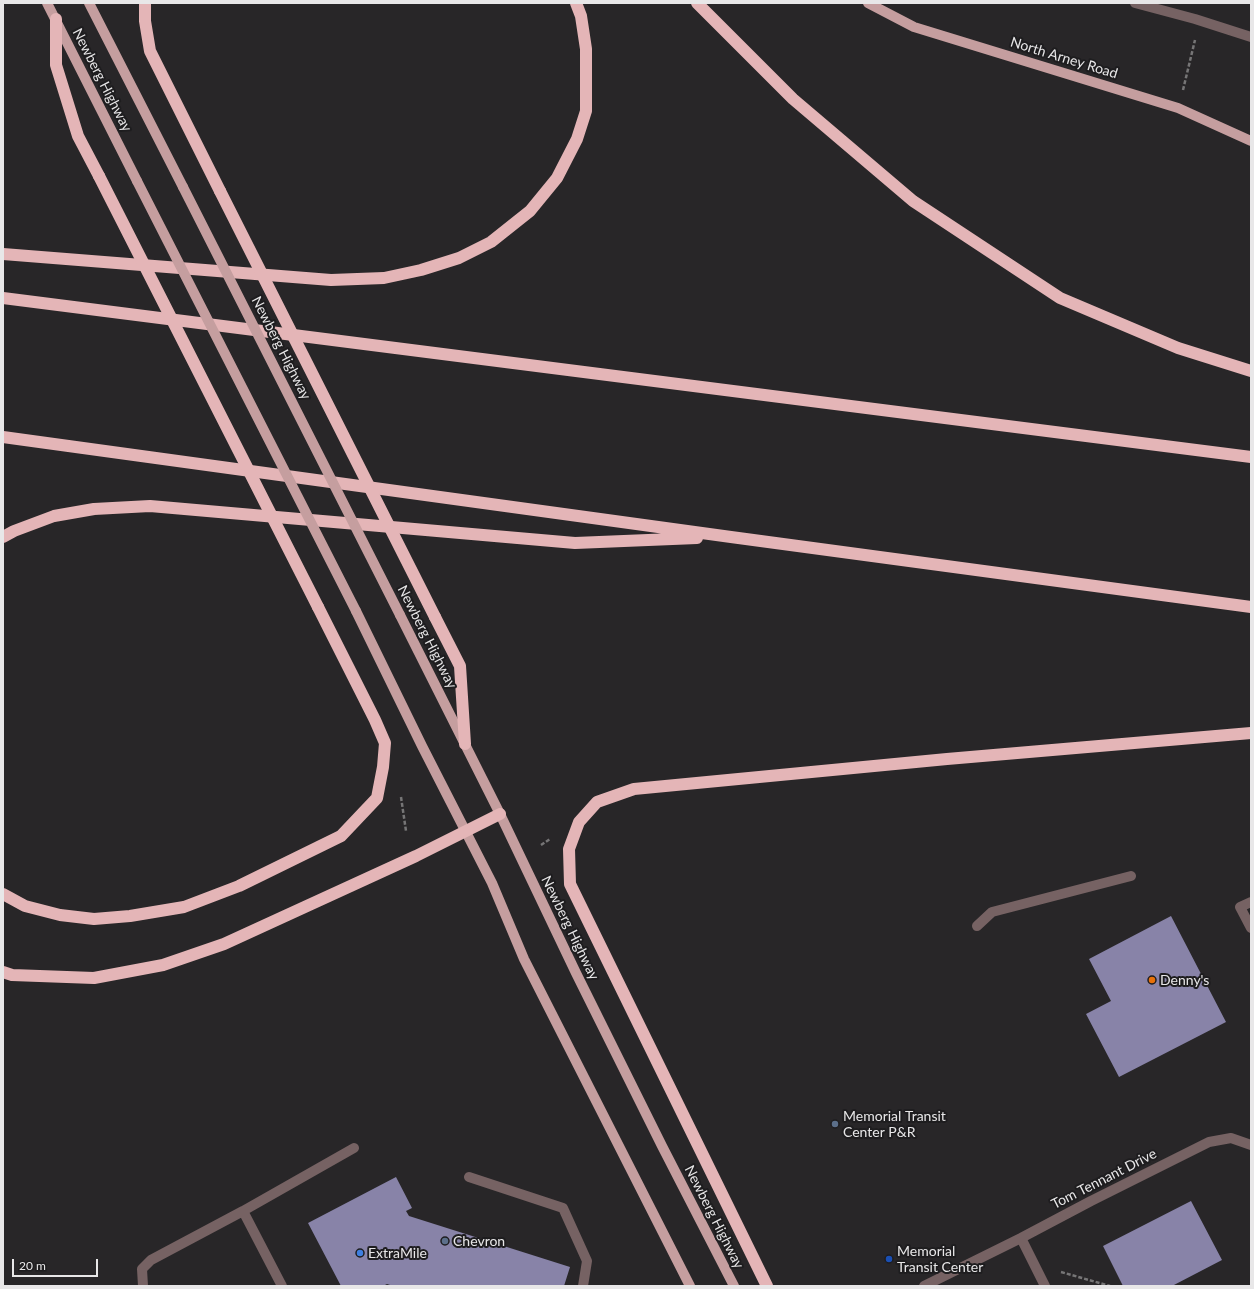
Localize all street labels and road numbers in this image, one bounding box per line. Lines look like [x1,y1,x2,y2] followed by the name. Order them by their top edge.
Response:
[69,26,135,134] street label: Newberg Highway
[1008,34,1120,82] street label: North Arney Road
[248,294,314,402] street label: Newberg Highway
[394,583,460,691] street label: Newberg Highway
[538,873,602,983] street label: Newberg Highway
[1049,1145,1159,1213] street label: Tom Tennant Drive
[681,1163,747,1271] street label: Newberg Highway

